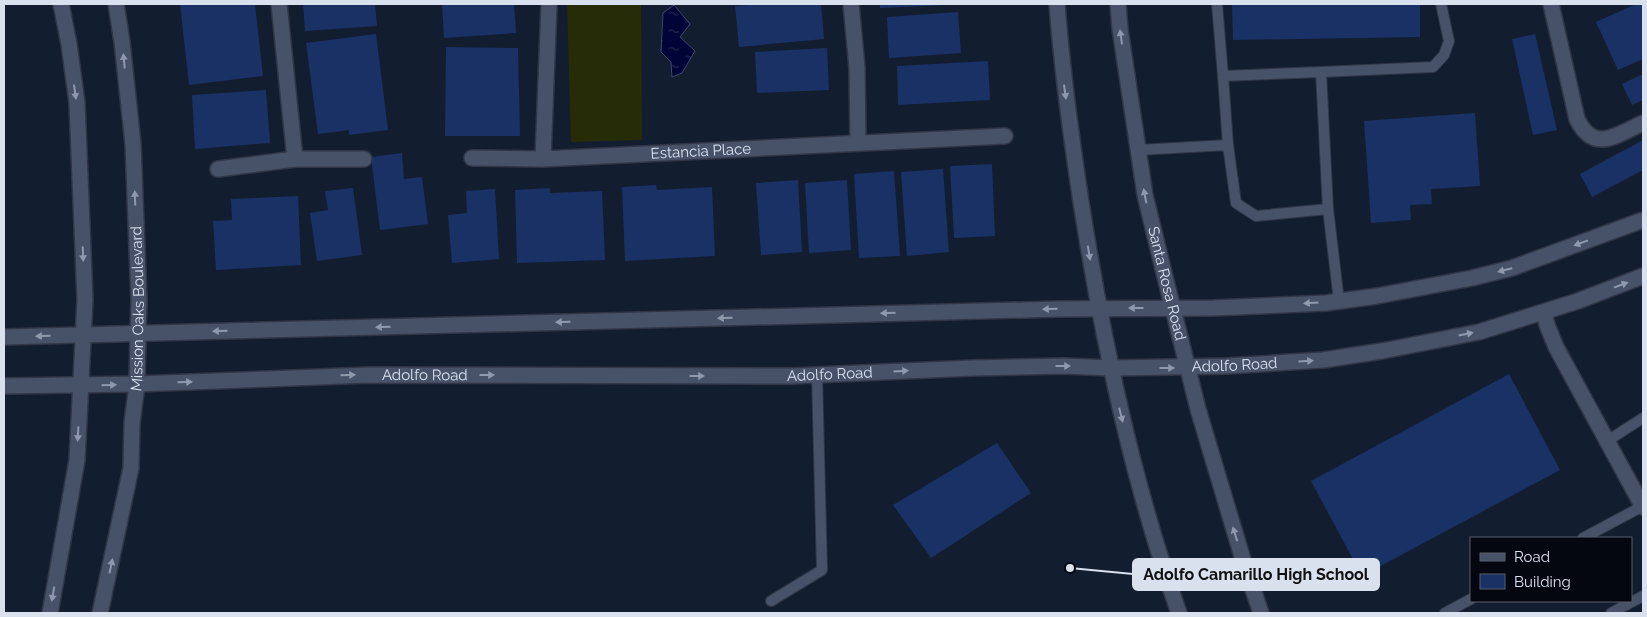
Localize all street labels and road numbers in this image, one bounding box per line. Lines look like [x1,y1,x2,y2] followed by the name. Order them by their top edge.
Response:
[650,140,752,163] street label: Estancia Place
[1144,225,1190,342] street label: Santa Rosa Road
[127,226,148,392] street label: Mission Oaks Boulevard
[1191,354,1278,376] street label: Adolfo Road
[787,363,873,385] street label: Adolfo Road
[382,366,468,384] street label: Adolfo Road

